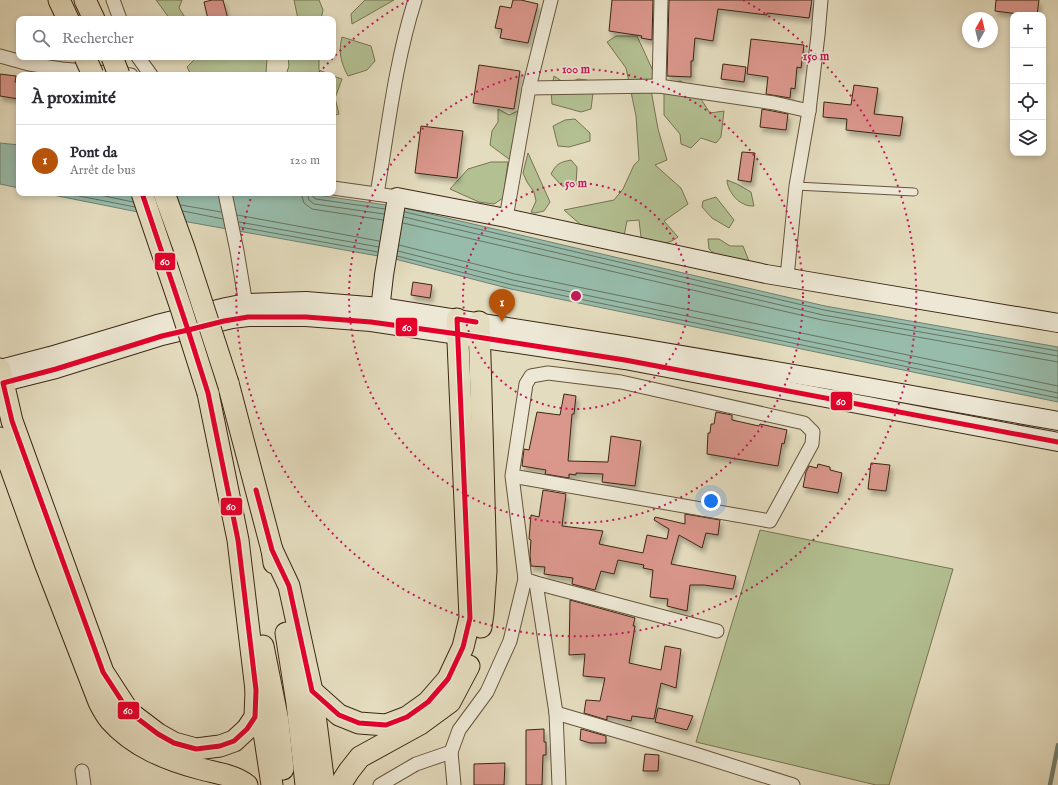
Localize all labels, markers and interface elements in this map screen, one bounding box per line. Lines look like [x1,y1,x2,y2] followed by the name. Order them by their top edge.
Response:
[962,12,998,48] north arrow
[1010,12,1046,156] map controls
[1010,12,1046,48] button: +
[16,16,336,60] search box
[30,27,52,49] icon: search
[62,29,134,48] text: Rechercher
[1010,48,1046,84] button: −
[803,49,830,64] text: 150 m
[562,62,591,77] text: 100 m
[1010,84,1046,120] button: locate
[32,88,116,109] text: À proximité
[1010,120,1046,156] button: layers
[70,143,117,162] text: Pont da
[43,152,47,169] text: 1
[290,152,320,169] text: 120 m
[70,162,136,179] text: Arrêt de bus
[565,176,588,191] text: 50 m
[154,252,176,271] line badge: 60
[160,255,171,269] text: 60
[489,289,515,322] pin: 1
[569,289,583,303] centre of rings
[395,317,418,337] line badge: 60
[402,321,413,335] text: 60
[830,391,853,411] line badge: 60
[836,395,847,409] text: 60
[701,491,721,511] your location
[220,497,243,516] line badge: 60
[226,500,237,514] text: 60
[117,701,140,720] line badge: 60
[123,704,134,718] text: 60

